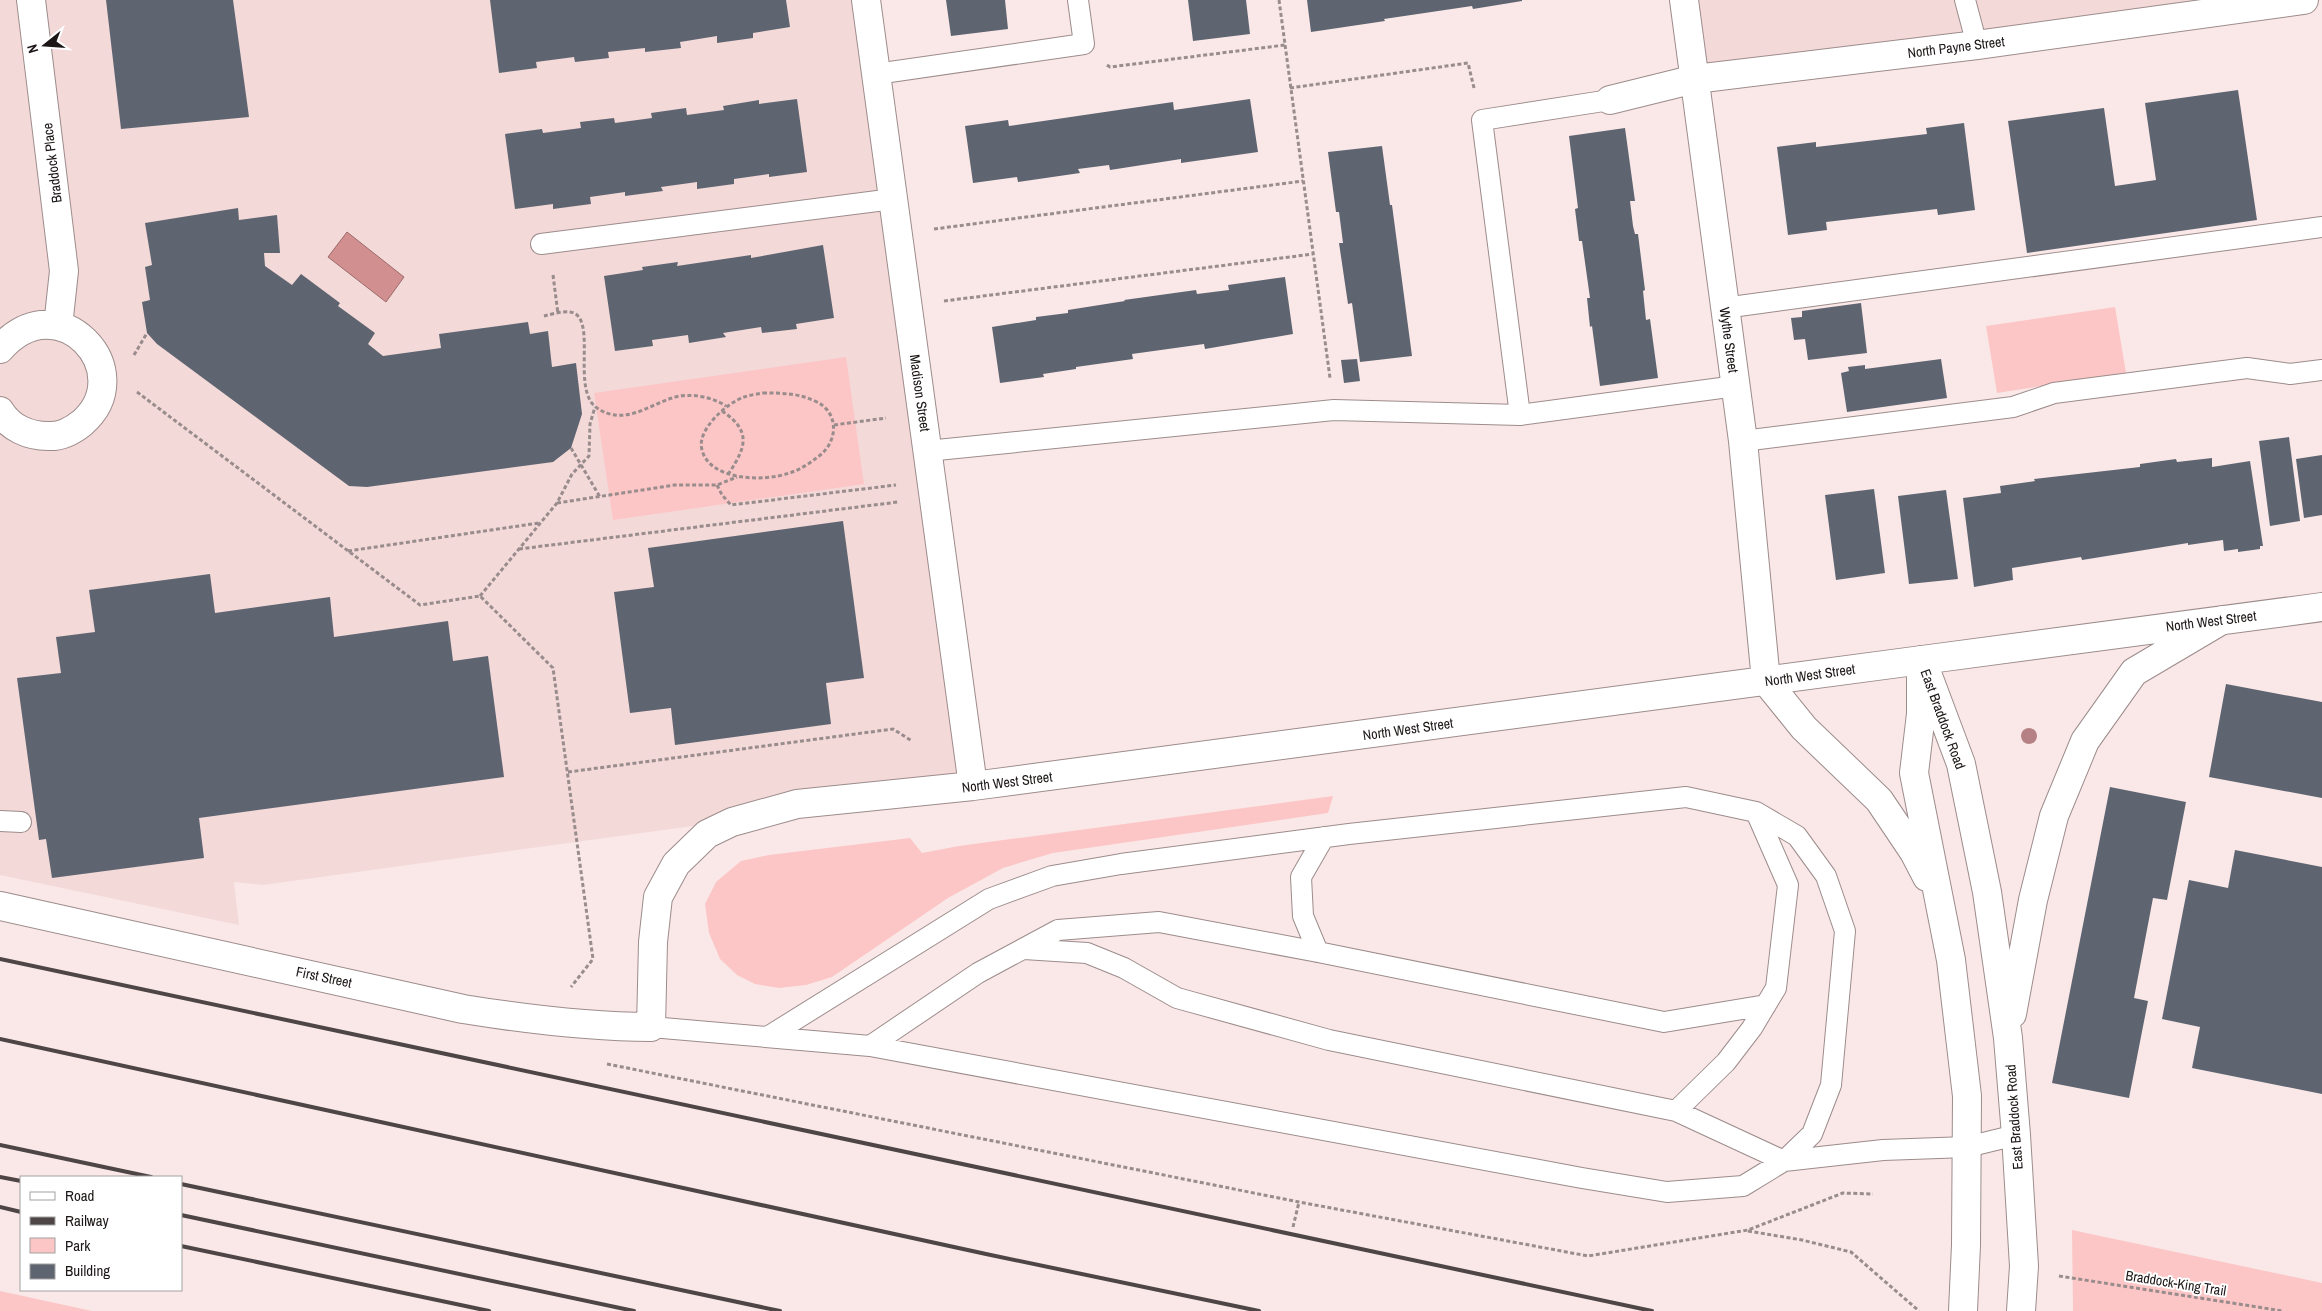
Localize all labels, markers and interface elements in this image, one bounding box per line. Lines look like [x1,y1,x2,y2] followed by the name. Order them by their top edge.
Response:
[20,20,70,70] north arrow
[1906,32,2006,62] street label: North Payne Street
[23,42,42,55] text: N
[38,122,66,204] street label: Braddock Place
[1715,306,1743,374] street label: Wythe Street
[906,353,934,433] street label: Madison Street
[2165,607,2257,635] street label: North West Street
[1764,660,1856,690] street label: North West Street
[1917,666,1969,772] street label: East Braddock Road
[1362,714,1454,744] street label: North West Street
[961,768,1053,796] street label: North West Street
[294,962,354,992] street label: First Street
[2001,1064,2027,1170] street label: East Braddock Road
[20,1176,182,1291] legend
[65,1185,94,1206] text: Road
[65,1210,110,1231] text: Railway
[65,1235,91,1256] text: Park
[65,1260,110,1281] text: Building
[2124,1266,2228,1300] street label: Braddock-King Trail

